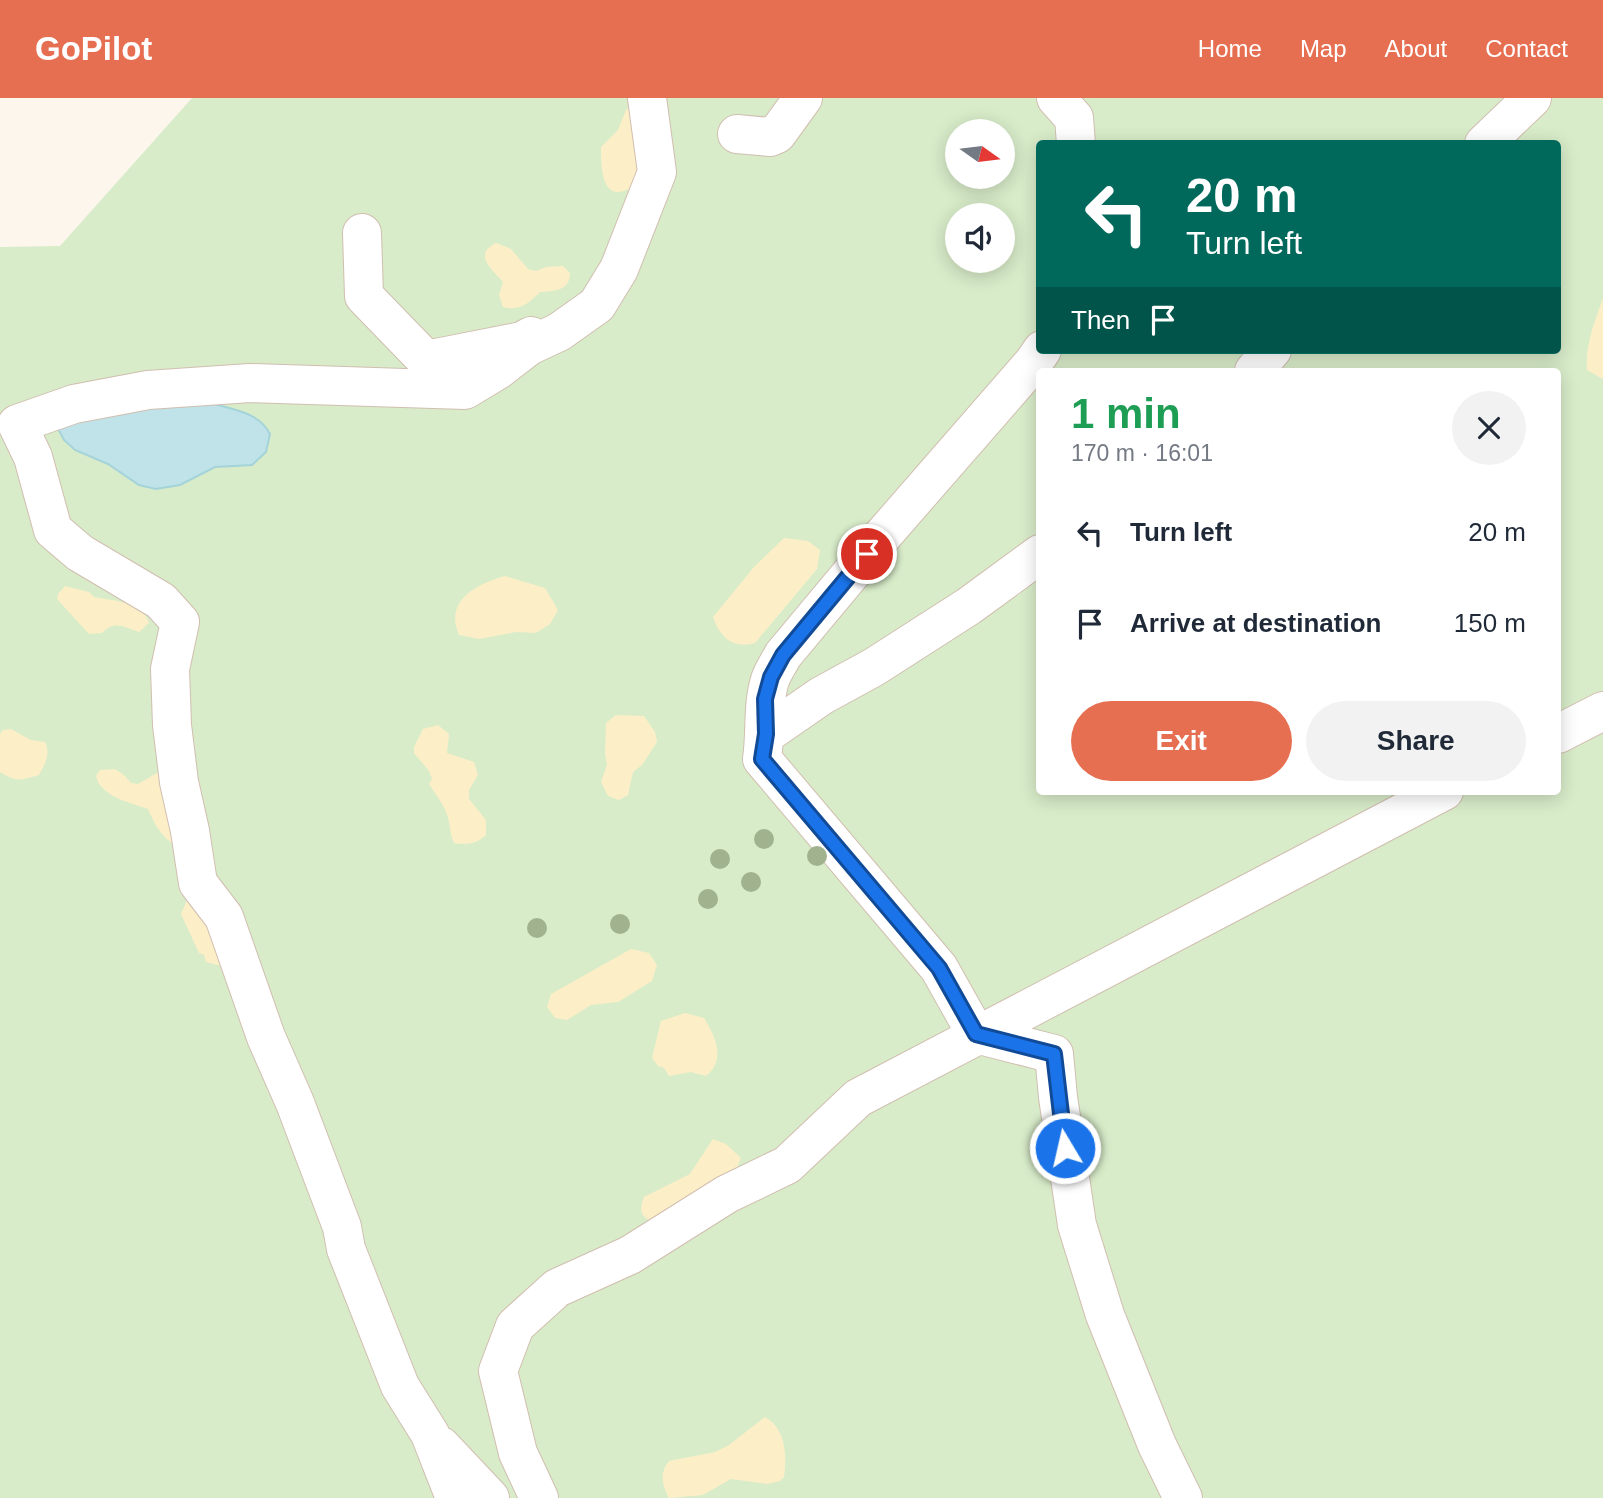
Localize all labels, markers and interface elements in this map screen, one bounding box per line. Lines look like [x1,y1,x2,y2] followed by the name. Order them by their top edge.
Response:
[35,30,152,67] text: GoPilot
[1198,35,1262,62] text: Home
[1300,35,1347,62] text: Map
[1385,35,1447,62] text: About
[1485,35,1568,62] text: Contact
[945,119,1015,189] north arrow
[945,119,1015,273] map controls
[1071,168,1162,259] icon: left
[1186,168,1298,222] text: 20 m
[945,203,1015,273] button: sound
[1186,225,1302,261] text: Turn left
[1144,301,1182,339] icon: arrive
[1071,305,1130,335] text: Then
[1071,390,1181,437] text: 1 min
[1452,391,1526,465] button: close
[1071,440,1213,466] text: 170 m · 16:01
[1071,514,1109,552] icon: left
[1130,517,1232,547] text: Turn left
[1468,517,1526,547] text: 20 m
[837,524,897,584] pin
[848,535,886,573] icon: arrive
[1071,605,1109,643] icon: arrive
[1130,608,1381,638] text: Arrive at destination
[1454,608,1526,638] text: 150 m
[1071,701,1292,781] button: Exit
[1306,701,1526,781] button: Share
[1028,1111,1102,1185] position arrow

